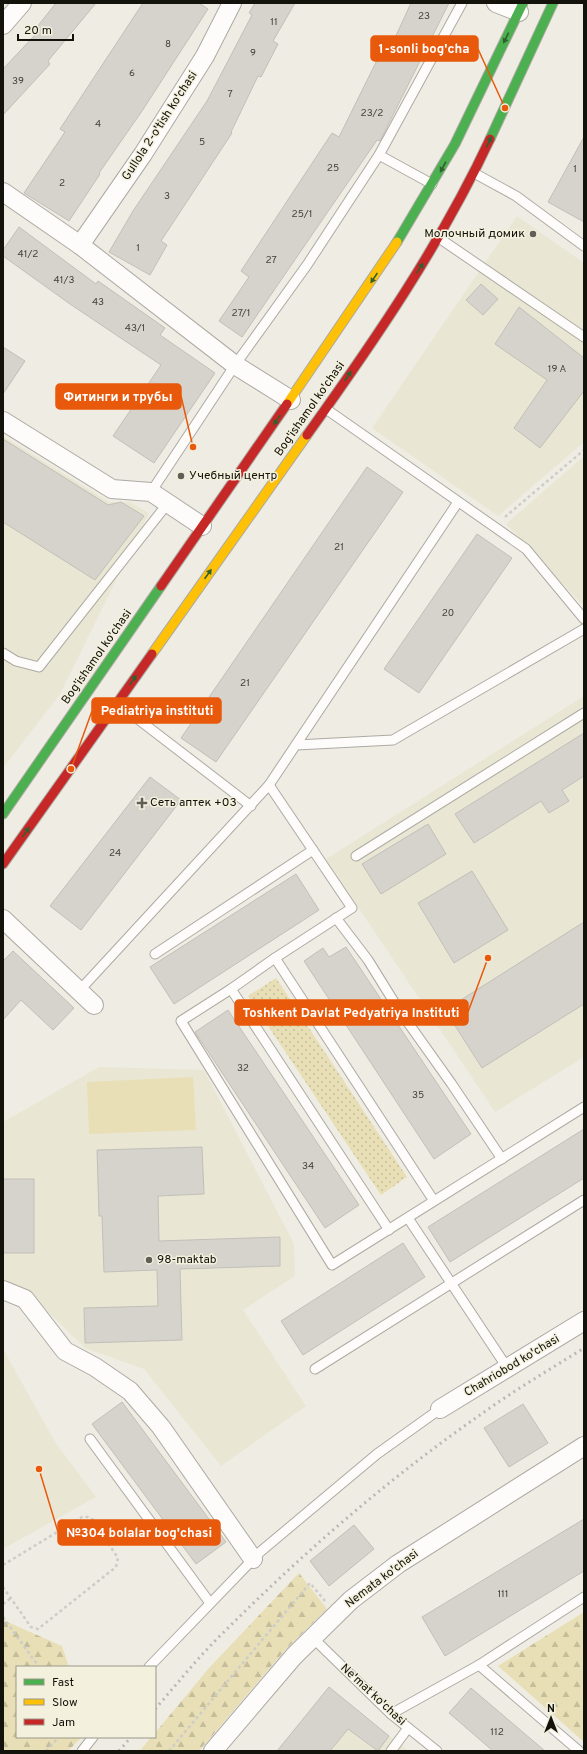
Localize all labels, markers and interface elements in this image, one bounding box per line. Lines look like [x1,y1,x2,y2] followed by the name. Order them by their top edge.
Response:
[418,10,430,23] house number: 23
[18,16,73,42] scale bar
[270,16,278,29] house number: 11
[24,23,52,39] text: 20 m
[503,33,509,44] one-way arrow
[371,36,478,61] callout: 1-sonli bog'cha
[165,38,171,51] house number: 8
[379,42,469,58] text: 1-sonli bog'cha
[250,47,256,60] house number: 9
[129,67,135,80] house number: 6
[119,68,201,184] street label: Gullola 2-o'tish ko'chasi
[12,75,24,88] house number: 39
[227,88,233,101] house number: 7
[361,107,383,120] house number: 23/2
[95,118,101,131] house number: 4
[199,136,205,149] house number: 5
[486,136,492,148] one-way arrow
[439,161,446,173] one-way arrow
[327,162,339,175] house number: 25
[573,163,577,176] house number: 1
[59,177,65,190] house number: 2
[164,190,170,203] house number: 3
[292,208,312,221] house number: 25/1
[424,226,525,242] place label: Молочный домик
[528,229,538,239] marker: Молочный домик
[136,242,140,255] house number: 1
[18,248,38,261] house number: 41/2
[265,254,277,267] house number: 27
[416,262,423,274] one-way arrow
[370,272,378,283] one-way arrow
[54,274,74,287] house number: 41/3
[92,296,104,309] house number: 43
[232,307,250,320] house number: 27/1
[125,322,145,335] house number: 43/1
[271,358,349,460] street label: Bog'ishamol ko'chasi
[548,363,566,376] house number: 19 A
[344,371,352,382] one-way arrow
[56,384,181,409] callout: Фитинги и трубы
[64,390,172,406] text: Фитинги и трубы
[273,414,281,425] one-way arrow
[189,468,277,484] place label: Учебный центр
[176,471,186,481] marker: Учебный центр
[334,541,344,554] house number: 21
[204,569,212,579] one-way arrow
[58,606,136,708] street label: Bog'ishamol ko'chasi
[442,607,454,620] house number: 20
[129,675,137,686] one-way arrow
[240,677,250,690] house number: 21
[92,698,221,723] callout: Pediatriya instituti
[101,704,213,720] text: Pediatriya instituti
[150,795,237,811] place label: Сеть аптек +03
[137,798,147,808] marker: Сеть аптек +03
[22,827,30,838] one-way arrow
[109,847,121,860] house number: 24
[235,1000,468,1025] callout: Toshkent Davlat Pedyatriya Instituti
[243,1006,459,1022] text: Toshkent Davlat Pedyatriya Instituti
[237,1062,249,1075] house number: 32
[412,1089,424,1102] house number: 35
[302,1160,314,1173] house number: 34
[157,1252,217,1268] place label: 98-maktab
[144,1255,154,1265] marker: 98-maktab
[461,1331,563,1401] street label: Chahriobod ko'chasi
[58,1520,220,1545] callout: №304 bolalar bog'chasi
[66,1526,212,1542] text: №304 bolalar bog'chasi
[342,1546,422,1612] street label: Nemata ko'chasi
[497,1588,509,1601] house number: 111
[337,1660,409,1730] street label: Ne'mat ko'chasi
[16,1666,156,1738] legend
[52,1675,74,1691] text: Fast
[52,1695,78,1711] text: Slow
[531,1698,571,1738] north arrow
[547,1702,555,1716] text: N
[52,1715,75,1731] text: Jam
[490,1726,504,1739] house number: 112

